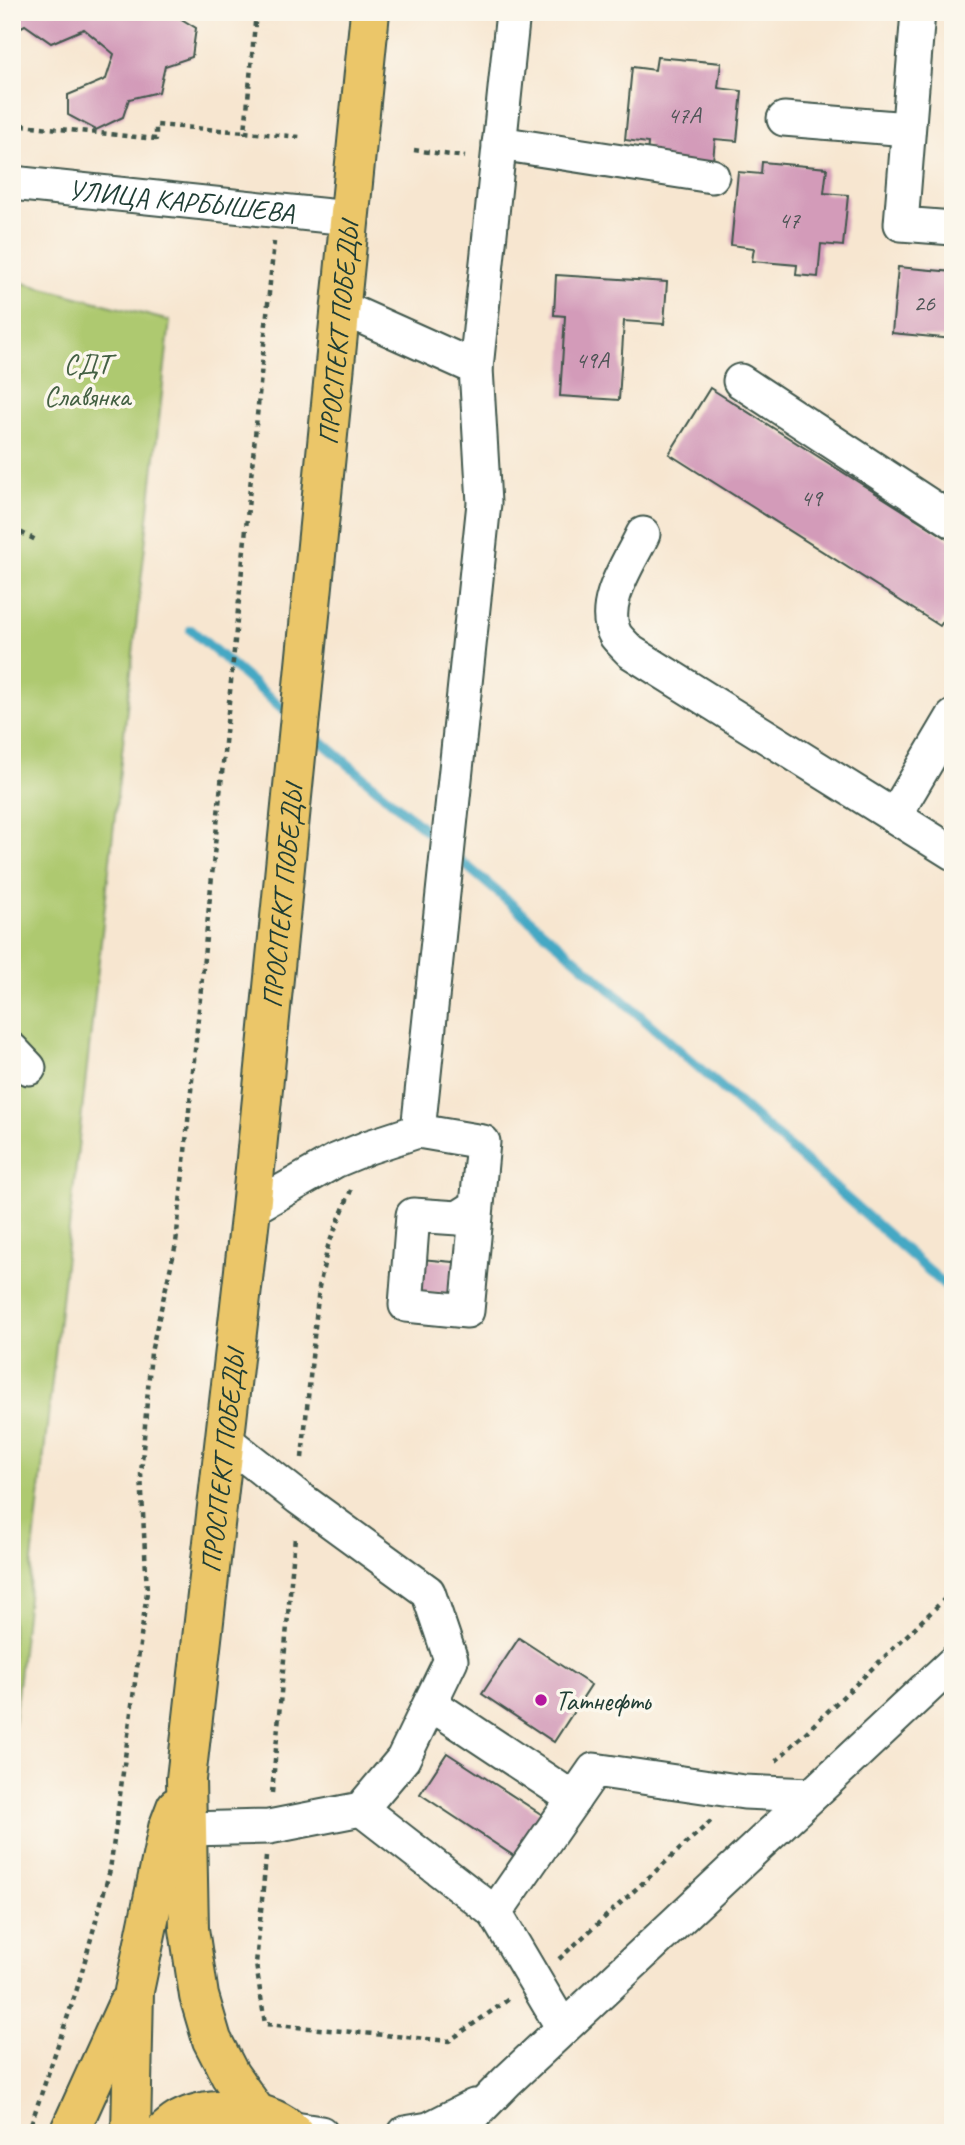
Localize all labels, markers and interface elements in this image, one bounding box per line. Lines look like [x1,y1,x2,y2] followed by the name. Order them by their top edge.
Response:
[667,100,702,130] house number: 47А
[66,171,297,230] street label: УЛИЦА КАРБЫШЕВА
[778,205,801,235] house number: 47
[310,216,367,446] street label: ПРОСПЕКТ ПОБЕДЫ
[913,288,936,318] house number: 26
[575,345,610,375] house number: 49А
[44,347,132,414] park label: СДТ Славянка
[800,483,824,513] house number: 49
[254,779,311,1010] street label: ПРОСПЕКТ ПОБЕДЫ
[192,1344,253,1574] street label: ПРОСПЕКТ ПОБЕДЫ
[555,1683,653,1718] place label: Татнефть
[533,1692,549,1708] marker: Татнефть

